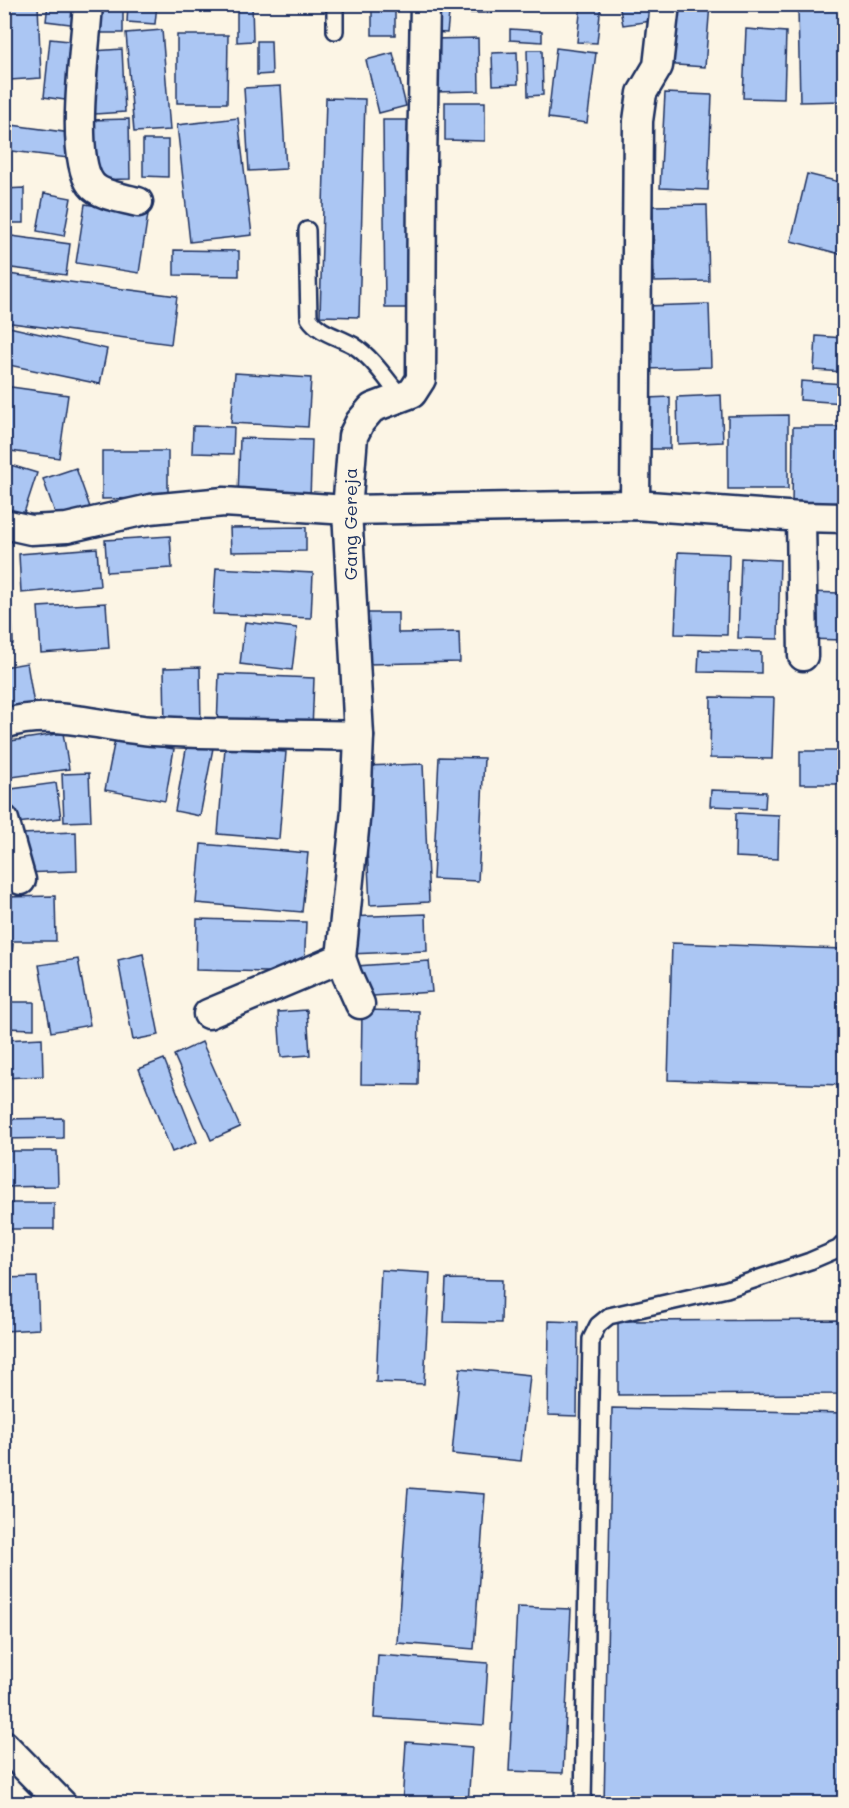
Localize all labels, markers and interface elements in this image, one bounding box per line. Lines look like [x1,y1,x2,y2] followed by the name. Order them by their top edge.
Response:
[338,468,362,580] street label: Gang Gereja

